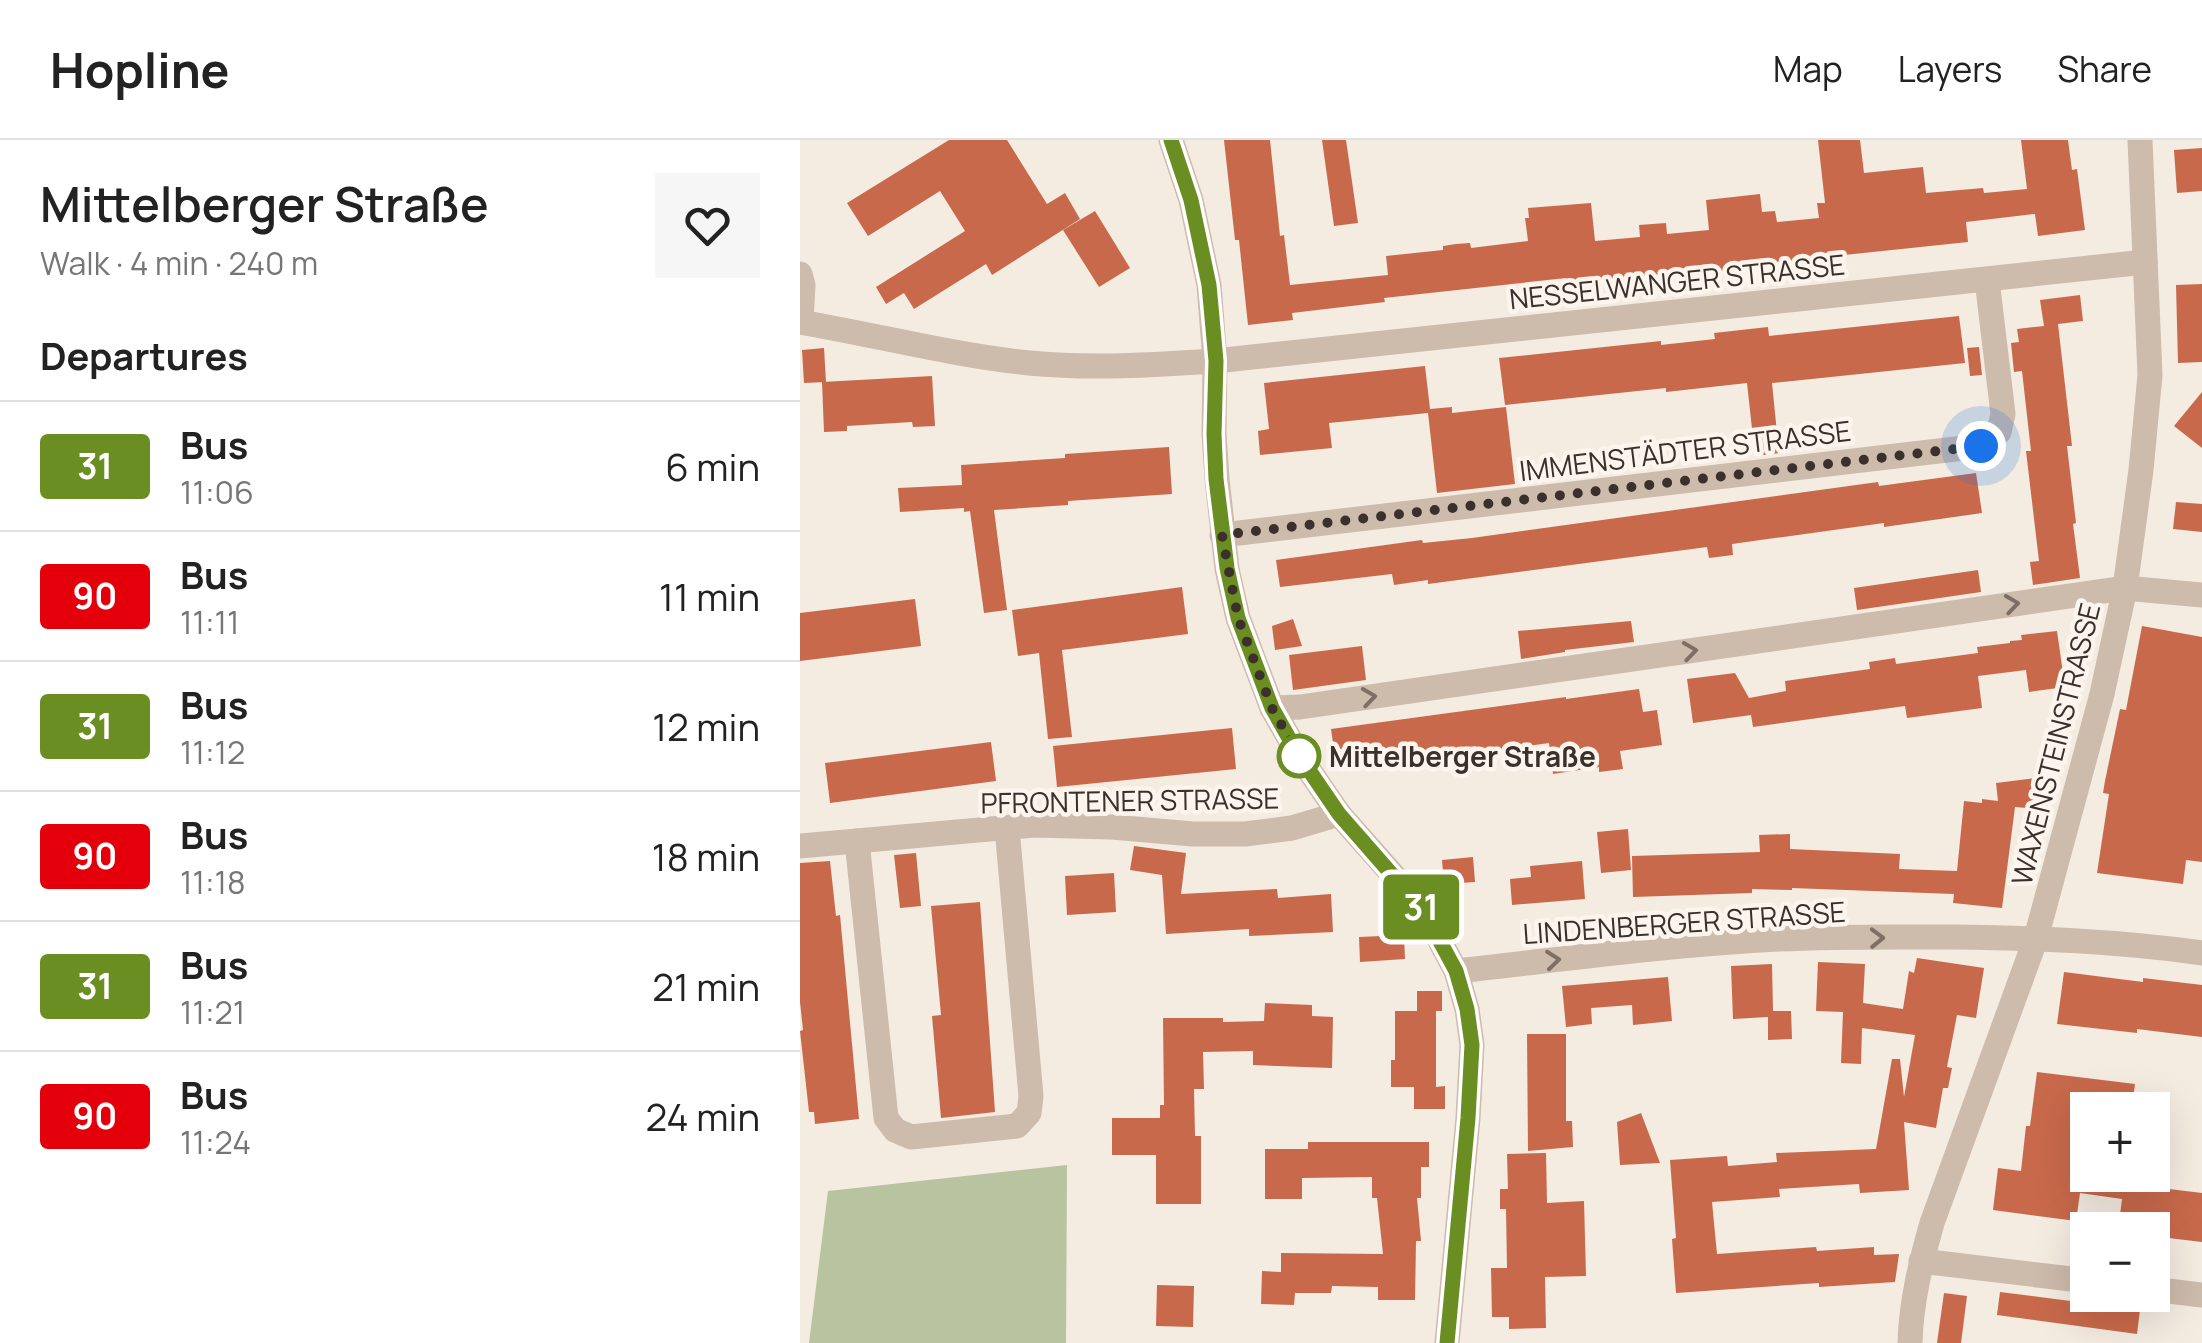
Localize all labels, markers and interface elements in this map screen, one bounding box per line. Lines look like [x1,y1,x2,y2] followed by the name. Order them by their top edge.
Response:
[50,37,229,102] text: Hopline
[1773,45,1843,93] text: Map
[1898,45,2002,93] text: Layers
[2057,45,2152,93] text: Share
[40,171,489,236] text: Mittelberger Straße
[655,173,760,278] button: heart
[40,241,318,285] text: Walk · 4 min · 240 m
[1507,244,1847,318] street label: NESSELWANGER STRASSE
[40,329,248,381] text: Departures
[1517,411,1853,489] street label: IMMENSTÄDTER STRASSE
[180,418,248,470] text: Bus
[1956,421,2006,471] your location
[665,440,760,492] text: 6 min
[77,442,113,490] text: 31
[180,470,254,514] text: 11:06
[180,548,248,600] text: Bus
[659,570,760,622] text: 11 min
[73,572,117,620] text: 90
[2004,595,2020,616] one-way arrow
[2002,599,2108,889] street label: WAXENSTEINSTRASSE
[180,600,240,644] text: 11:11
[1682,641,1699,662] one-way arrow
[180,678,248,730] text: Bus
[1360,687,1377,708] one-way arrow
[652,700,760,752] text: 12 min
[77,702,113,750] text: 31
[180,730,245,774] text: 11:12
[1278,735,1320,777] marker: Mittelberger Straße
[1329,737,1596,775] place label: Mittelberger Straße
[980,778,1280,822] street label: PFRONTENER STRASSE
[180,808,248,860] text: Bus
[652,830,760,882] text: 18 min
[73,832,117,880] text: 90
[180,860,246,904] text: 11:18
[1376,874,1466,940] line badge: 31
[1403,883,1439,931] text: 31
[1521,892,1847,952] street label: LINDENBERGER STRASSE
[1870,927,1886,948] one-way arrow
[180,938,248,990] text: Bus
[1546,950,1562,971] one-way arrow
[652,960,760,1012] text: 21 min
[77,962,113,1010] text: 31
[180,990,245,1034] text: 11:21
[180,1068,248,1120] text: Bus
[645,1090,760,1142] text: 24 min
[73,1092,117,1140] text: 90
[2070,1092,2170,1312] map controls
[2070,1092,2170,1192] button: +
[180,1120,251,1164] text: 11:24
[2070,1212,2170,1312] button: −

